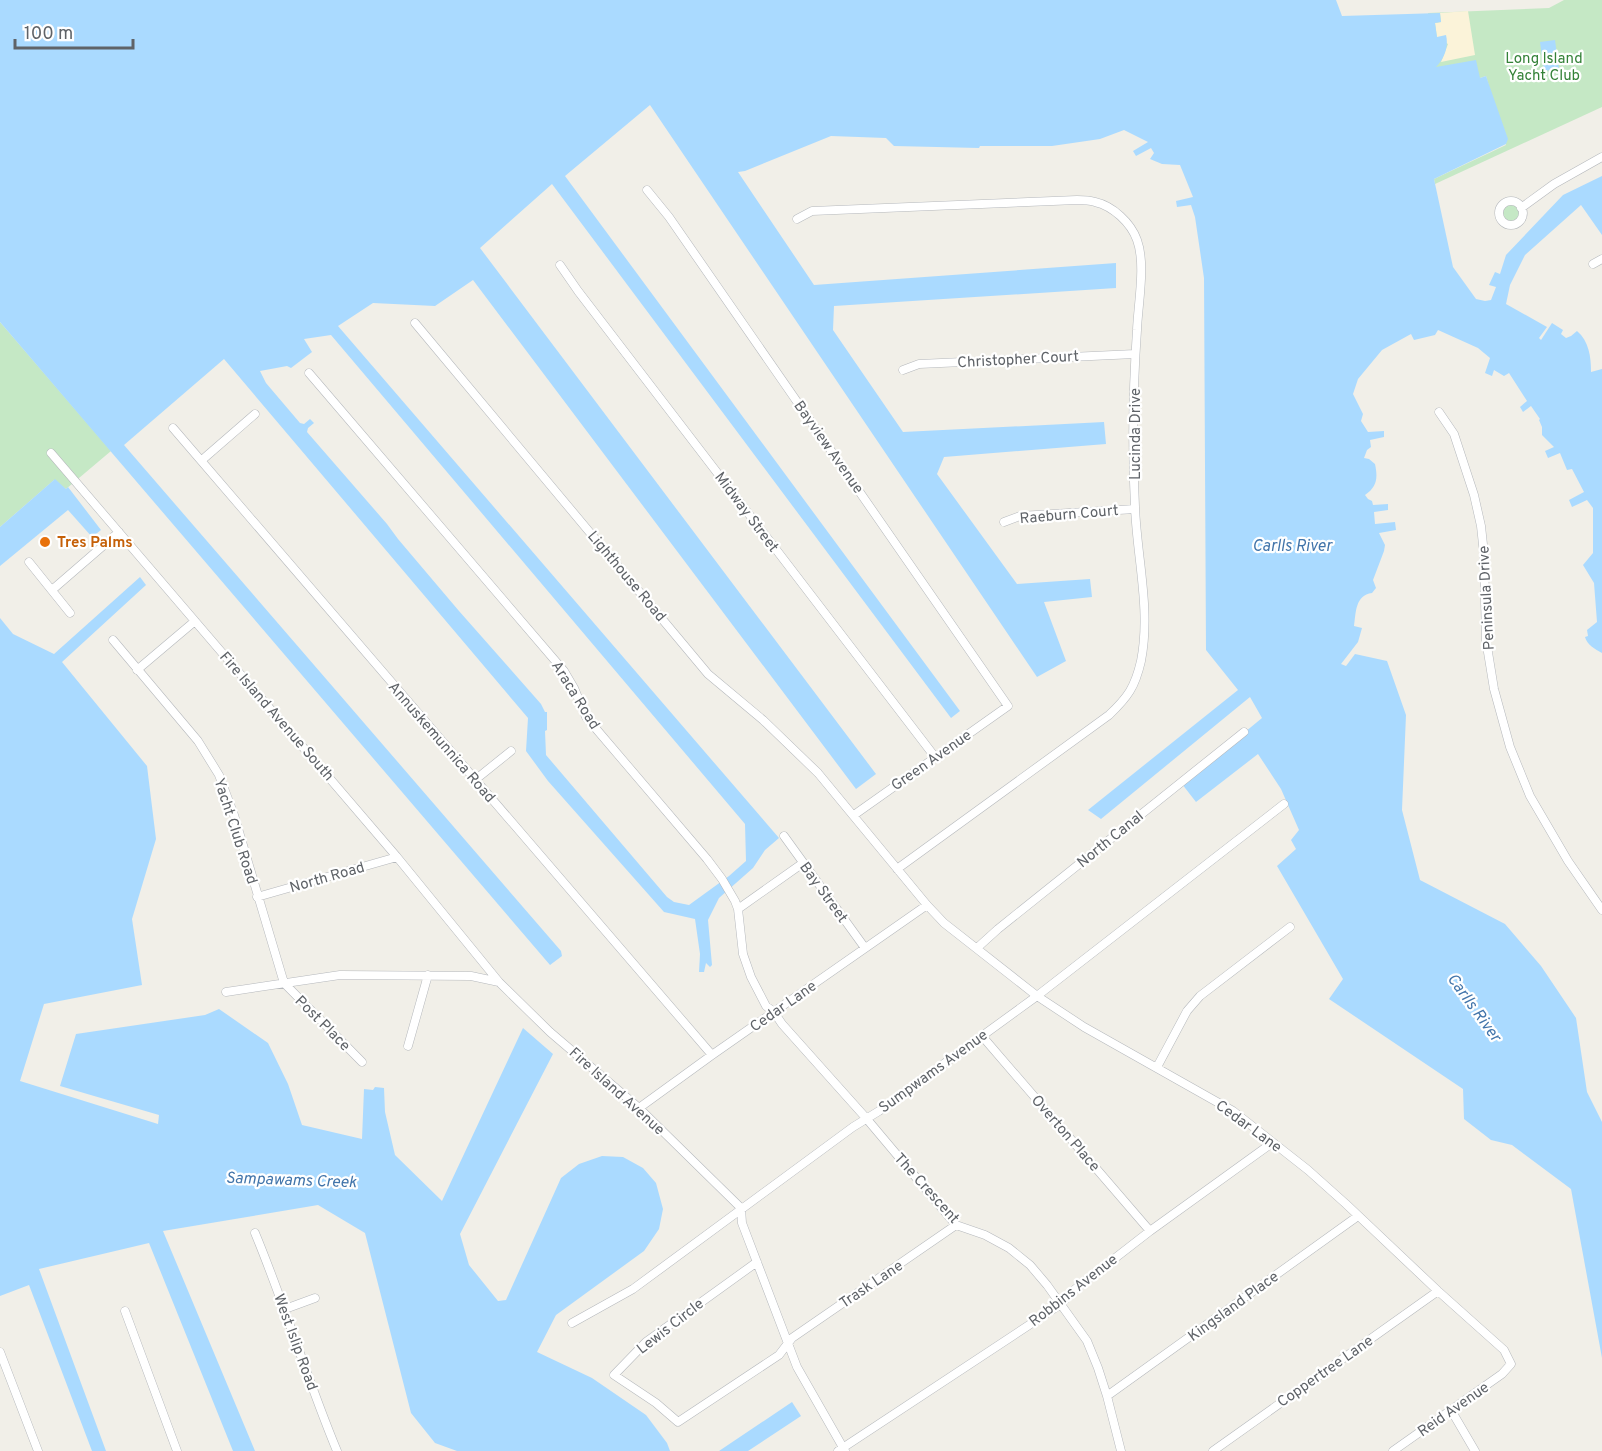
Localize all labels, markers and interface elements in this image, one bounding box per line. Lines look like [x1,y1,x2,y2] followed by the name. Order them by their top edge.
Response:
[15,12,134,50] scale bar
[24,23,73,46] text: 100 m
[1505,50,1583,86] park label: Long Island Yacht Club
[957,348,1079,373] street label: Christopher Court
[1127,388,1146,480] street label: Lucinda Drive
[789,398,867,498] street label: Bayview Avenue
[709,469,782,557] street label: Midway Street
[1019,502,1119,529] street label: Raeburn Court
[582,528,669,626] street label: Lighthouse Road
[57,534,133,553] place label: Tres Palms
[38,535,52,549] marker: Tres Palms
[1252,537,1334,557] water label: Carlls River
[1475,545,1500,651] street label: Peninsula Drive
[214,648,337,786] street label: Fire Island Avenue South
[546,658,603,734] street label: Araca Road
[383,679,499,807] street label: Annuskemunnica Road
[888,727,976,796] street label: Green Avenue
[208,776,261,887] street label: Yacht Club Road
[1074,807,1148,873] street label: North Canal
[288,859,367,898] street label: North Road
[794,859,851,927] street label: Bay Street
[1442,970,1506,1048] water label: Carlls River
[747,977,821,1037] street label: Cedar Lane
[290,992,354,1056] street label: Post Place
[876,1026,992,1118] street label: Sumpwams Avenue
[564,1044,668,1140] street label: Fire Island Avenue
[1026,1092,1103,1176] street label: Overton Place
[1211,1097,1285,1158] street label: Cedar Lane
[889,1150,963,1228] street label: The Crescent
[225,1169,358,1193] water label: Sampawams Creek
[1026,1251,1122,1332] street label: Robbins Avenue
[836,1257,907,1313] street label: Trask Lane
[1185,1268,1283,1347] street label: Kingsland Place
[268,1291,321,1394] street label: West Islip Road
[634,1295,708,1359] street label: Lewis Circle
[1274,1332,1378,1412] street label: Coppertree Lane
[1414,1379,1493,1442] street label: Reid Avenue

